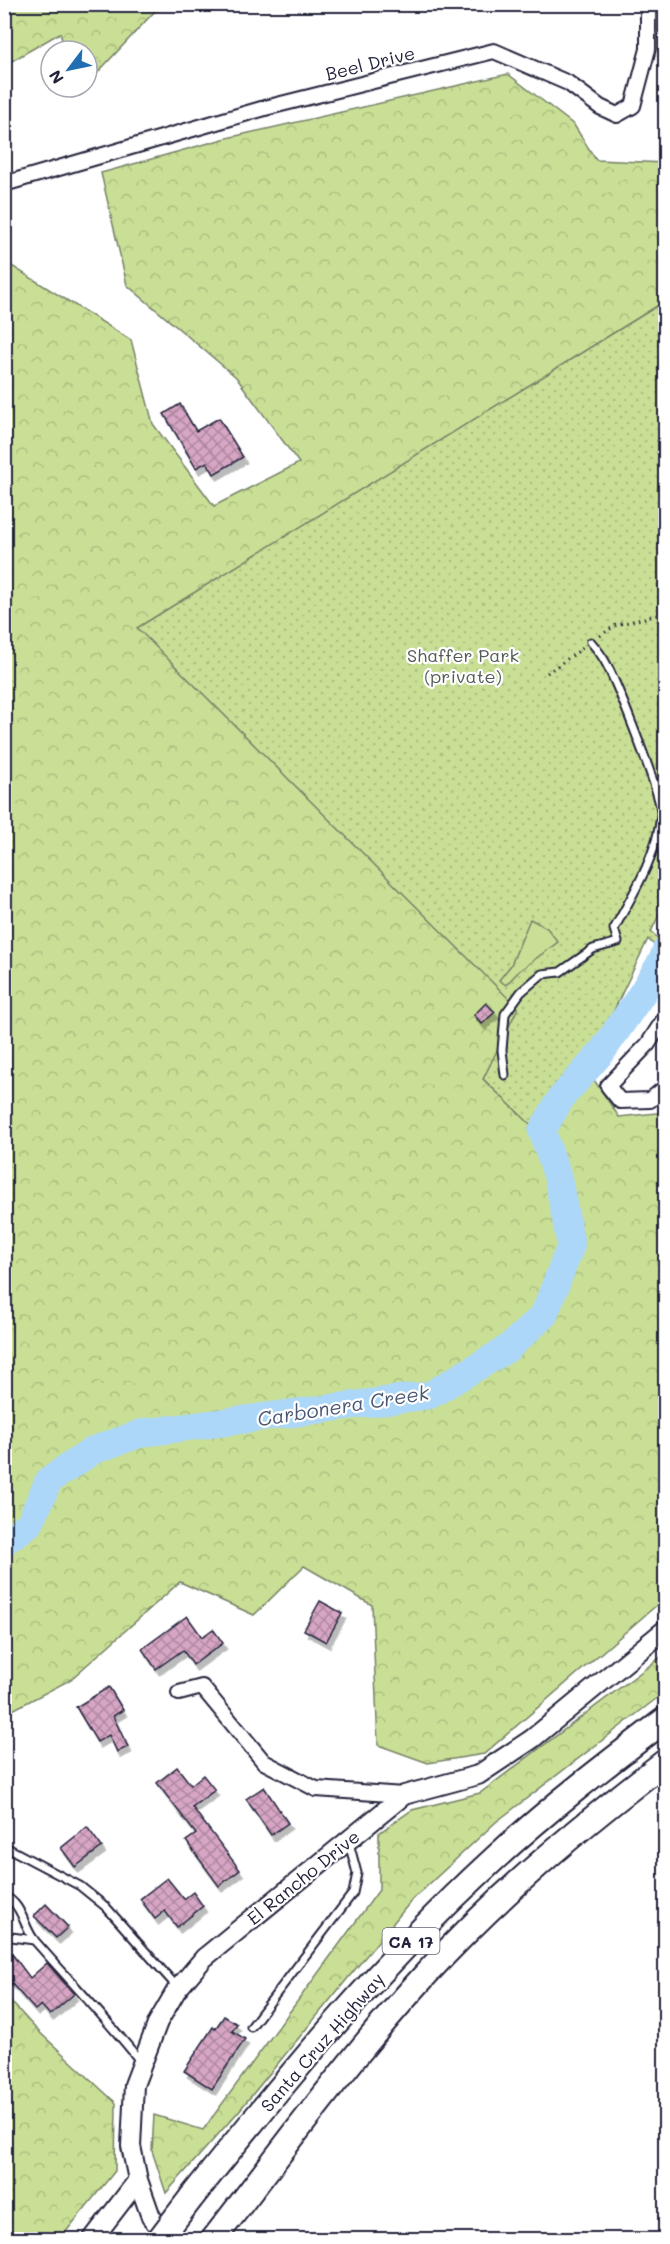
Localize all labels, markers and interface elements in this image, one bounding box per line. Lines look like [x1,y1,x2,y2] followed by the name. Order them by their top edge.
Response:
[39,39,99,99] north arrow
[323,40,417,86] street label: Beel Drive
[44,66,68,88] text: N
[407,643,519,688] park label: Shaffer Park (private)
[255,1379,431,1431] water label: Carbonera Creek
[242,1824,364,1930] street label: El Rancho Drive
[382,1928,440,1954] road number: CA 17
[255,1967,389,2117] street label: Santa Cruz Highway

